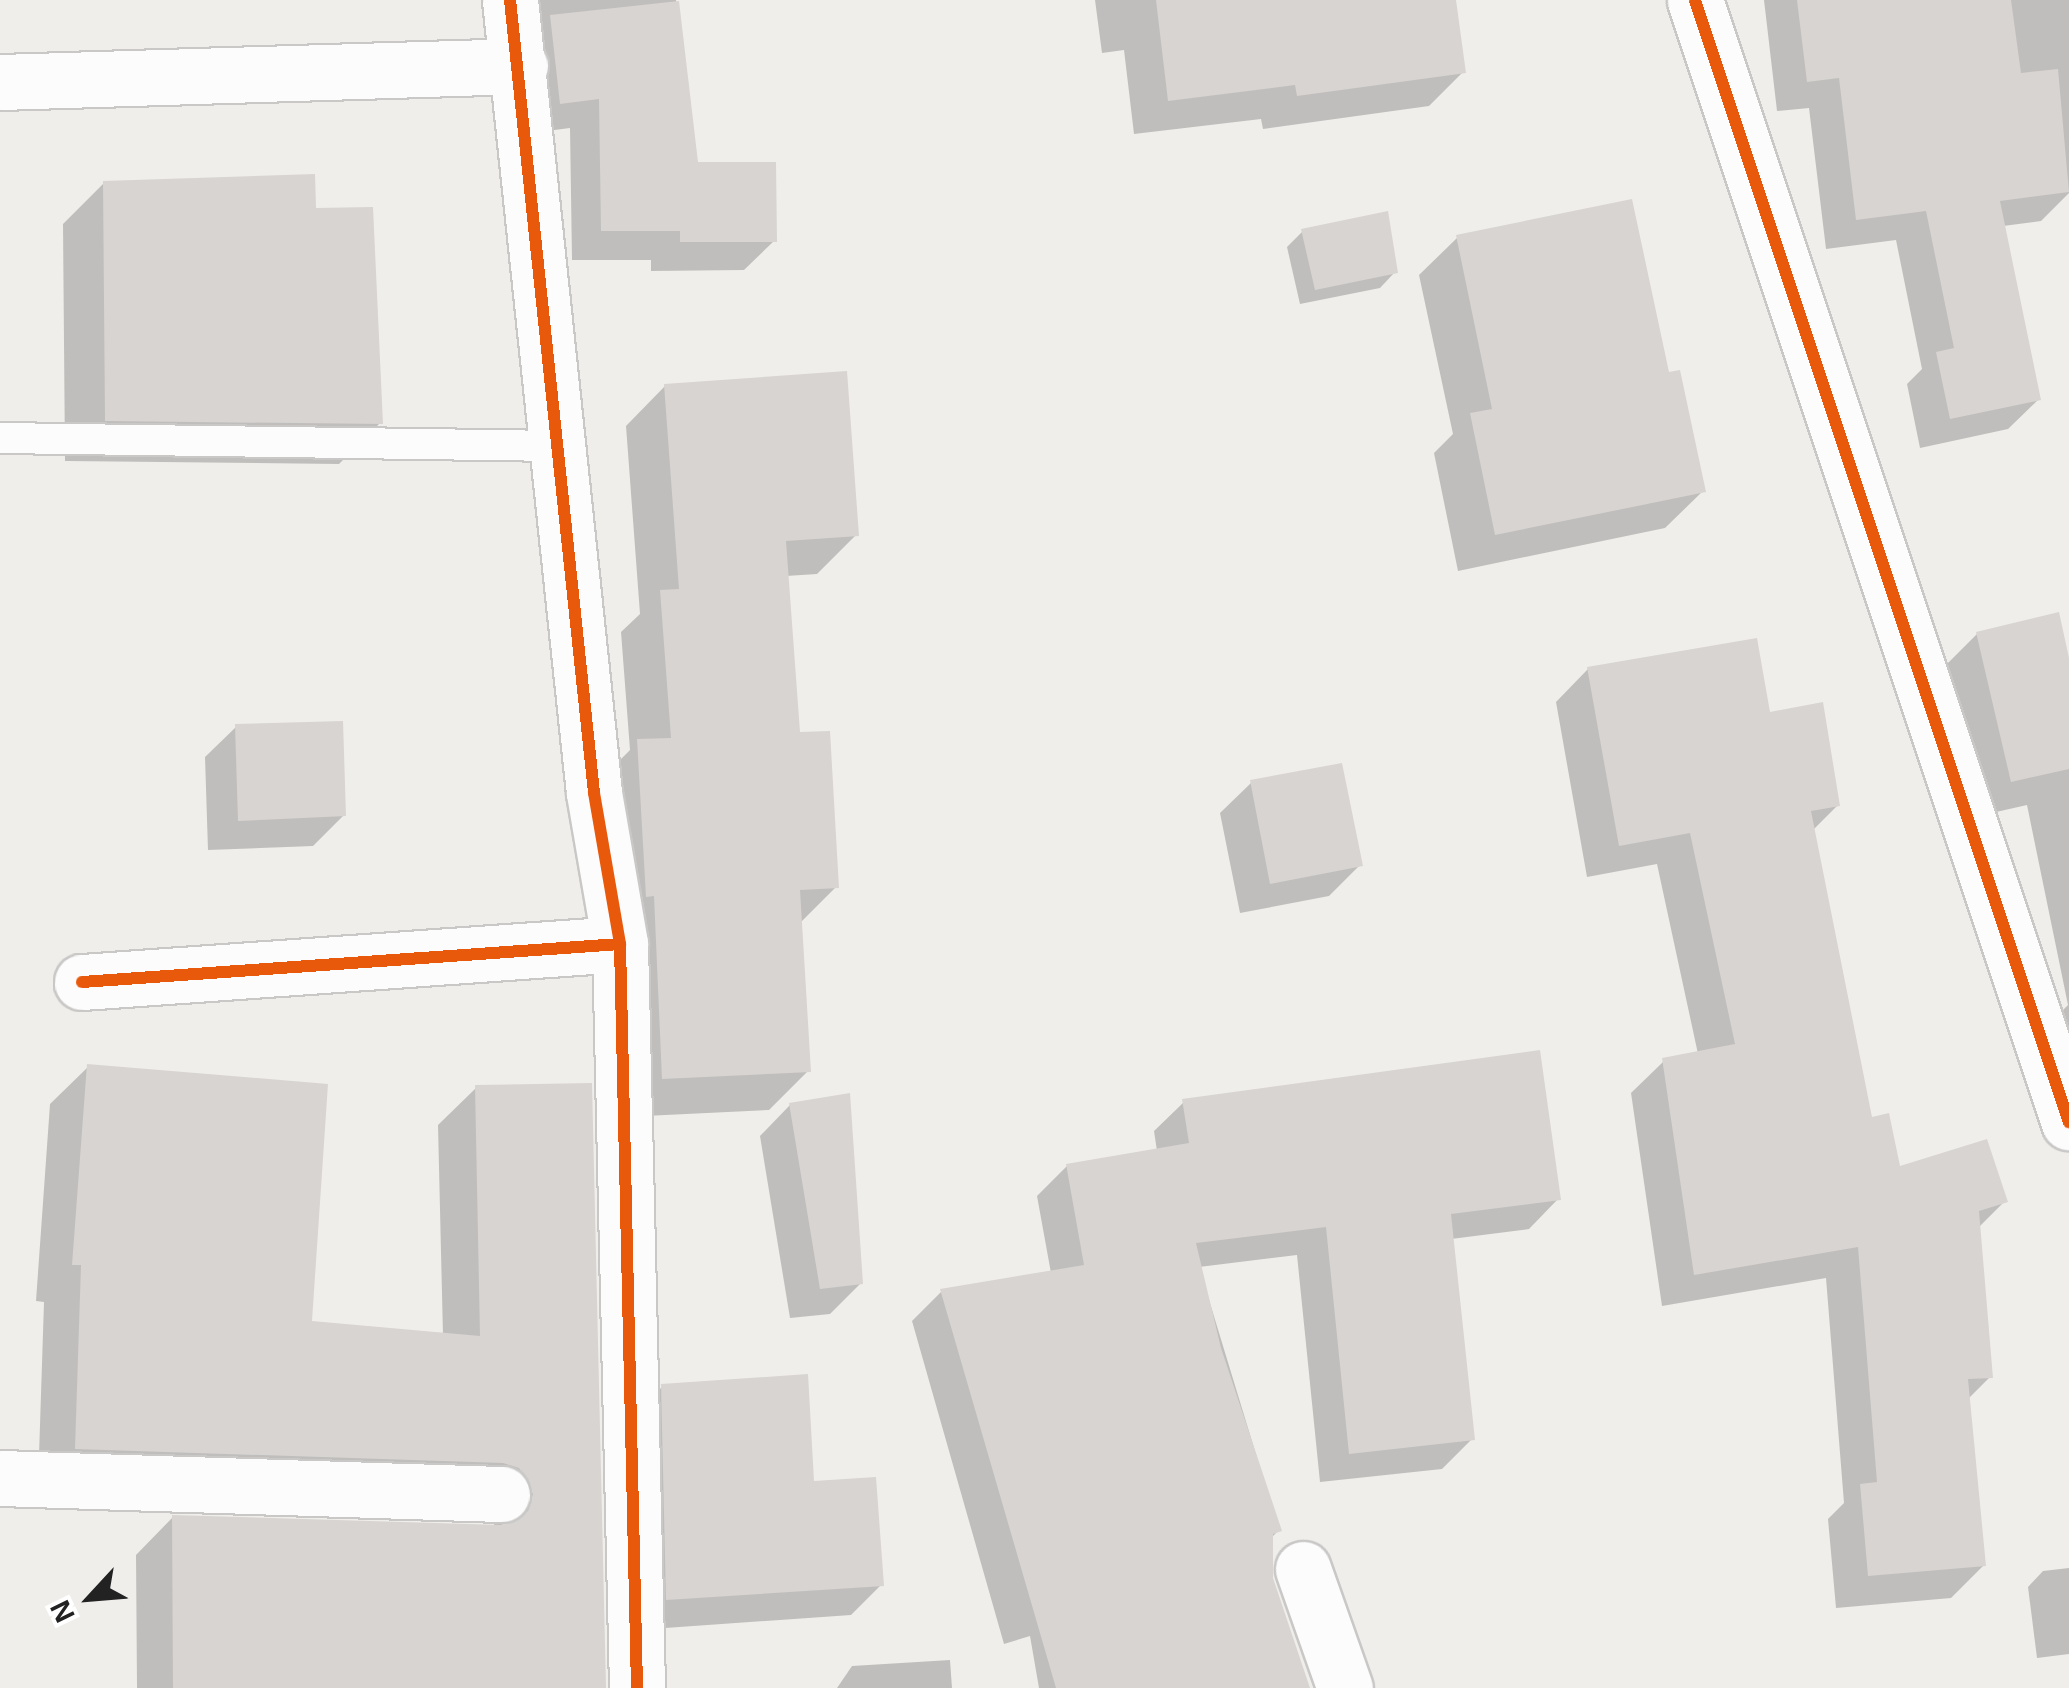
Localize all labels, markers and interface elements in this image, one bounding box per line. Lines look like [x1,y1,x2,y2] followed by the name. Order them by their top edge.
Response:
[40,1548,140,1648] north arrow
[44,1595,81,1627] text: N

